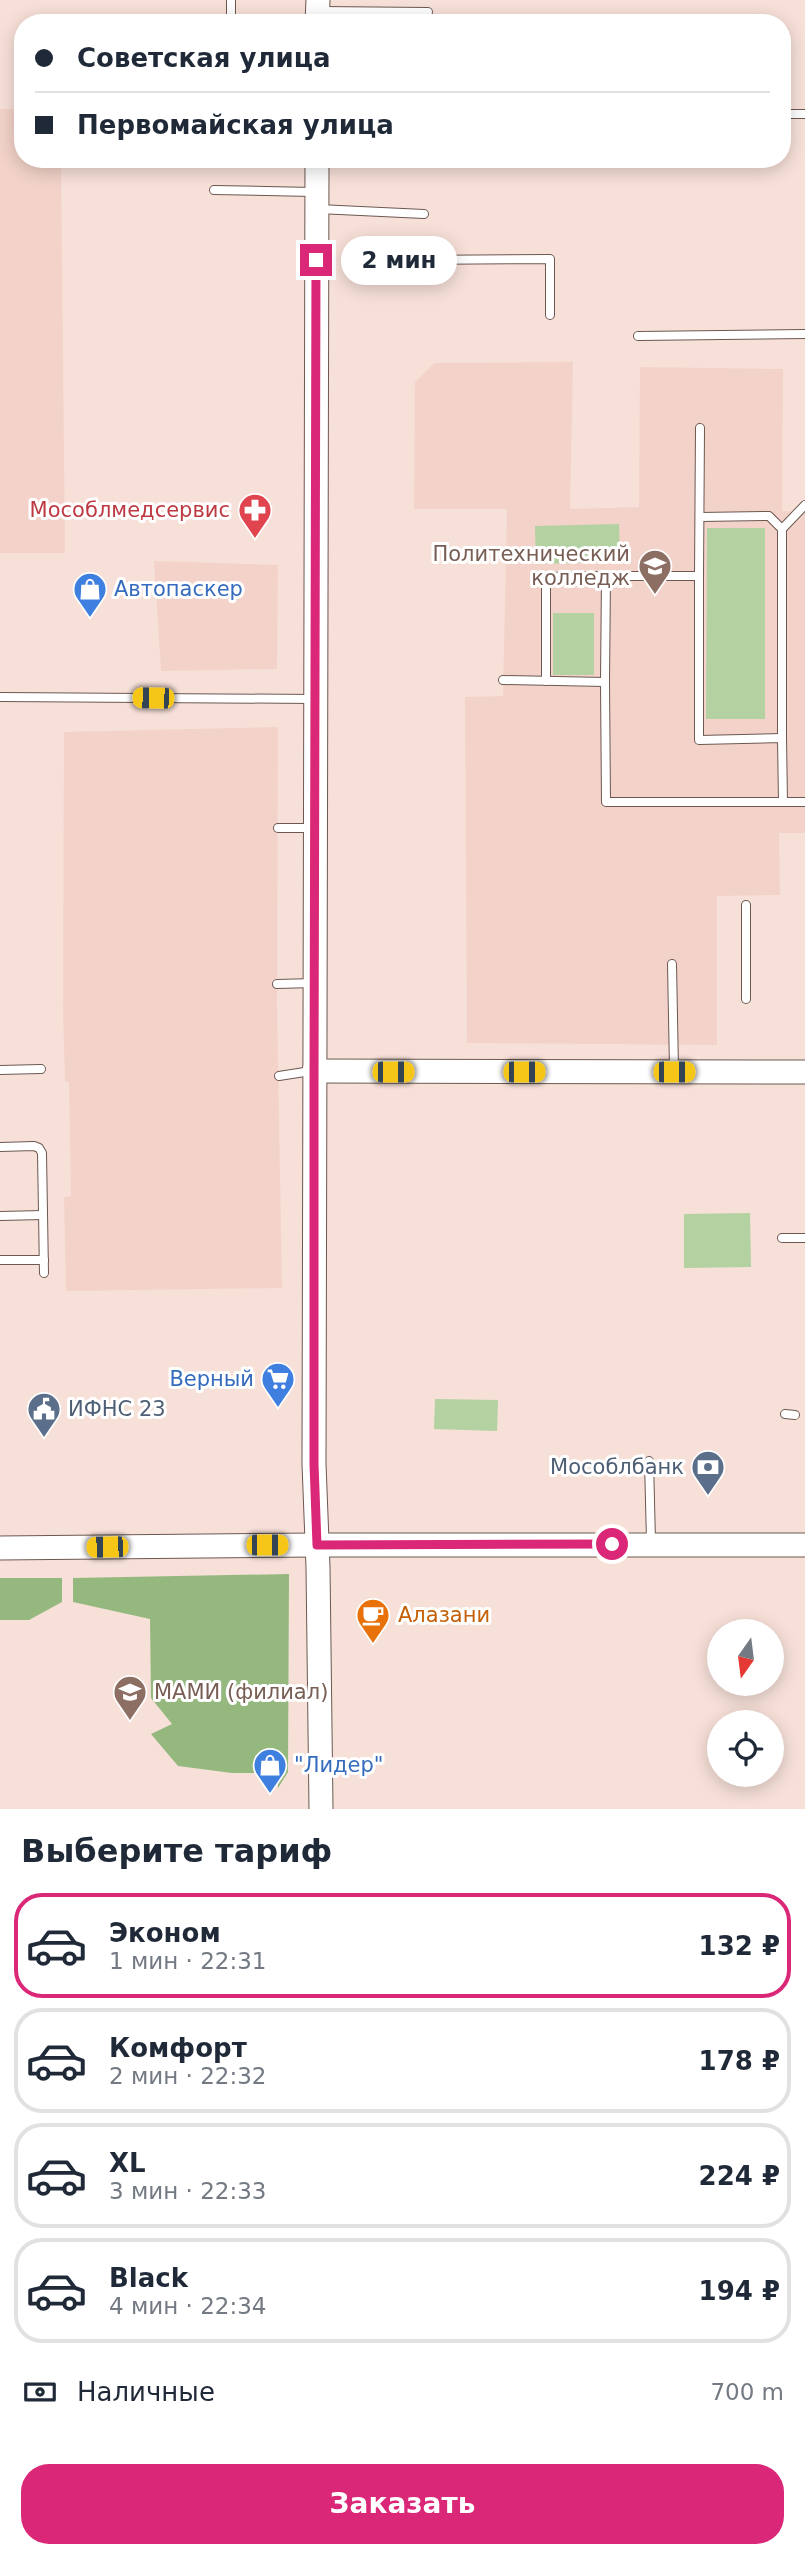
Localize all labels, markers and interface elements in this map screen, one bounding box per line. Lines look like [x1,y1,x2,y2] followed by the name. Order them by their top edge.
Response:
[77,43,330,73] text: Советская улица
[77,110,394,140] text: Первомайская улица
[340,236,456,284] callout: 2 мин
[300,244,332,276] route end
[362,247,436,273] text: 2 мин
[236,491,274,540] pharmacy icon: Мособлмедсервис
[30,498,230,522] place label: Мособлмедсервис
[432,542,630,590] place label: Политехнический колледж
[636,547,674,596] school or university icon: Политехнический колледж
[71,570,109,619] shop icon: Автопаскер
[114,577,243,601] place label: Автопаскер
[132,687,175,709] car
[373,1062,415,1083] car
[504,1062,546,1083] car
[654,1062,696,1083] car
[259,1360,297,1409] supermarket icon: Верный
[169,1367,254,1391] place label: Верный
[25,1390,63,1439] public building icon: ИФНС 23
[68,1397,166,1421] place label: ИФНС 23
[689,1448,727,1497] bank icon: Мособлбанк
[550,1455,684,1479] place label: Мособлбанк
[596,1528,628,1560] route start
[247,1535,289,1556] car
[86,1536,129,1558] car
[354,1596,392,1645] cafe icon: Алазани
[398,1603,490,1627] place label: Алазани
[707,1619,784,1696] north arrow
[707,1619,784,1787] map controls
[111,1673,149,1722] school or university icon: МАМИ (филиал)
[154,1680,328,1704] place label: МАМИ (филиал)
[707,1710,784,1787] button: locate
[251,1746,289,1795] shop icon: "Лидер"
[294,1753,384,1777] place label: "Лидер"
[21,1832,332,1870] text: Выберите тариф
[25,1914,88,1977] icon: car
[109,1918,221,1948] text: Эконом
[699,1931,780,1961] text: 132 ₽
[109,1948,267,1974] text: 1 мин · 22:31
[25,2029,88,2092] icon: car
[109,2033,247,2063] text: Комфорт
[699,2046,780,2076] text: 178 ₽
[109,2063,267,2089] text: 2 мин · 22:32
[25,2144,88,2207] icon: car
[109,2148,146,2178] text: XL
[699,2161,780,2191] text: 224 ₽
[109,2178,267,2204] text: 3 мин · 22:33
[25,2259,88,2322] icon: car
[109,2263,188,2293] text: Black
[699,2276,780,2306] text: 194 ₽
[109,2293,267,2319] text: 4 мин · 22:34
[21,2373,59,2411] icon: cash
[77,2377,215,2407] text: Наличные
[710,2379,784,2405] text: 700 m
[21,2464,784,2544] button: Заказать

